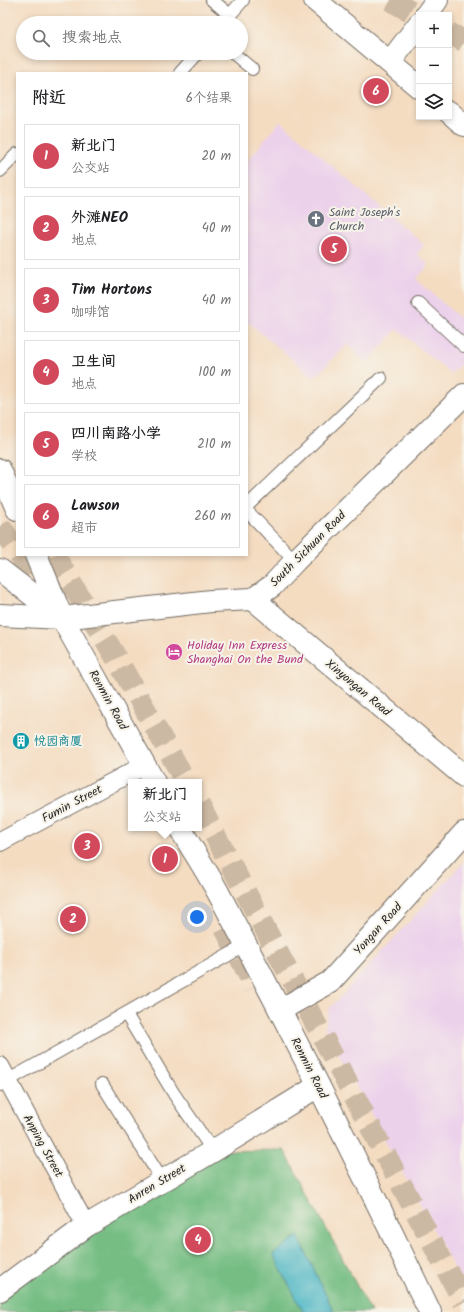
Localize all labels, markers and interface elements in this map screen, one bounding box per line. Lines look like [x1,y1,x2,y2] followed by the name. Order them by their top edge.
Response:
[416,12,452,120] map controls
[416,12,452,48] button: +
[16,16,248,60] search box
[62,26,122,50] text: 搜索地点
[30,27,52,49] icon: search
[416,48,452,84] button: −
[363,76,389,106] pin: 6
[416,84,452,120] button: layers
[32,85,66,112] text: 附近
[186,88,232,109] text: 6个结果
[71,134,116,158] text: 新北门
[44,146,48,167] text: 1
[201,146,231,167] text: 20 m
[71,158,110,179] text: 公交站
[329,203,400,236] place label: Saint Joseph's Church
[71,206,128,230] text: 外滩NEO
[306,209,326,229] church icon: Saint Joseph's Church
[42,218,50,239] text: 2
[202,218,231,239] text: 40 m
[71,230,97,251] text: 地点
[321,234,347,264] pin: 5
[71,278,152,302] text: Tim Hortons
[42,290,50,311] text: 3
[202,290,231,311] text: 40 m
[71,302,110,323] text: 咖啡馆
[71,350,116,374] text: 卫生间
[42,362,50,383] text: 4
[198,362,231,383] text: 100 m
[71,374,97,395] text: 地点
[71,422,161,446] text: 四川南路小学
[43,434,49,455] text: 5
[197,434,231,455] text: 210 m
[71,446,97,467] text: 学校
[71,494,120,518] text: Lawson
[42,506,50,527] text: 6
[194,506,231,527] text: 260 m
[266,506,351,591] street label: South Sichuan Road
[71,518,97,539] text: 超市
[187,636,304,669] place label: Holiday Inn Express Shanghai On the Bund
[164,642,184,662] hotel icon: Holiday Inn Express Shanghai On the Bund
[321,655,396,722] street label: Xinyongan Road
[84,666,133,735] street label: Renmin Road
[11,731,31,751] building icon: 悦园商厦
[34,732,82,751] place label: 悦园商厦
[128,779,202,831] popup
[38,780,106,828] street label: Fumin Street
[142,783,188,807] text: 新北门
[142,807,182,828] text: 公交站
[74,831,100,861] pin: 3
[152,844,178,874] pin: 1
[349,898,408,960] street label: Yongan Road
[60,904,86,934] pin: 2
[187,907,207,927] your location
[285,1034,333,1103] street label: Renmin Road
[18,1111,68,1181] street label: Anping Street
[124,1159,190,1209] street label: Anren Street
[185,1225,211,1255] pin: 4

